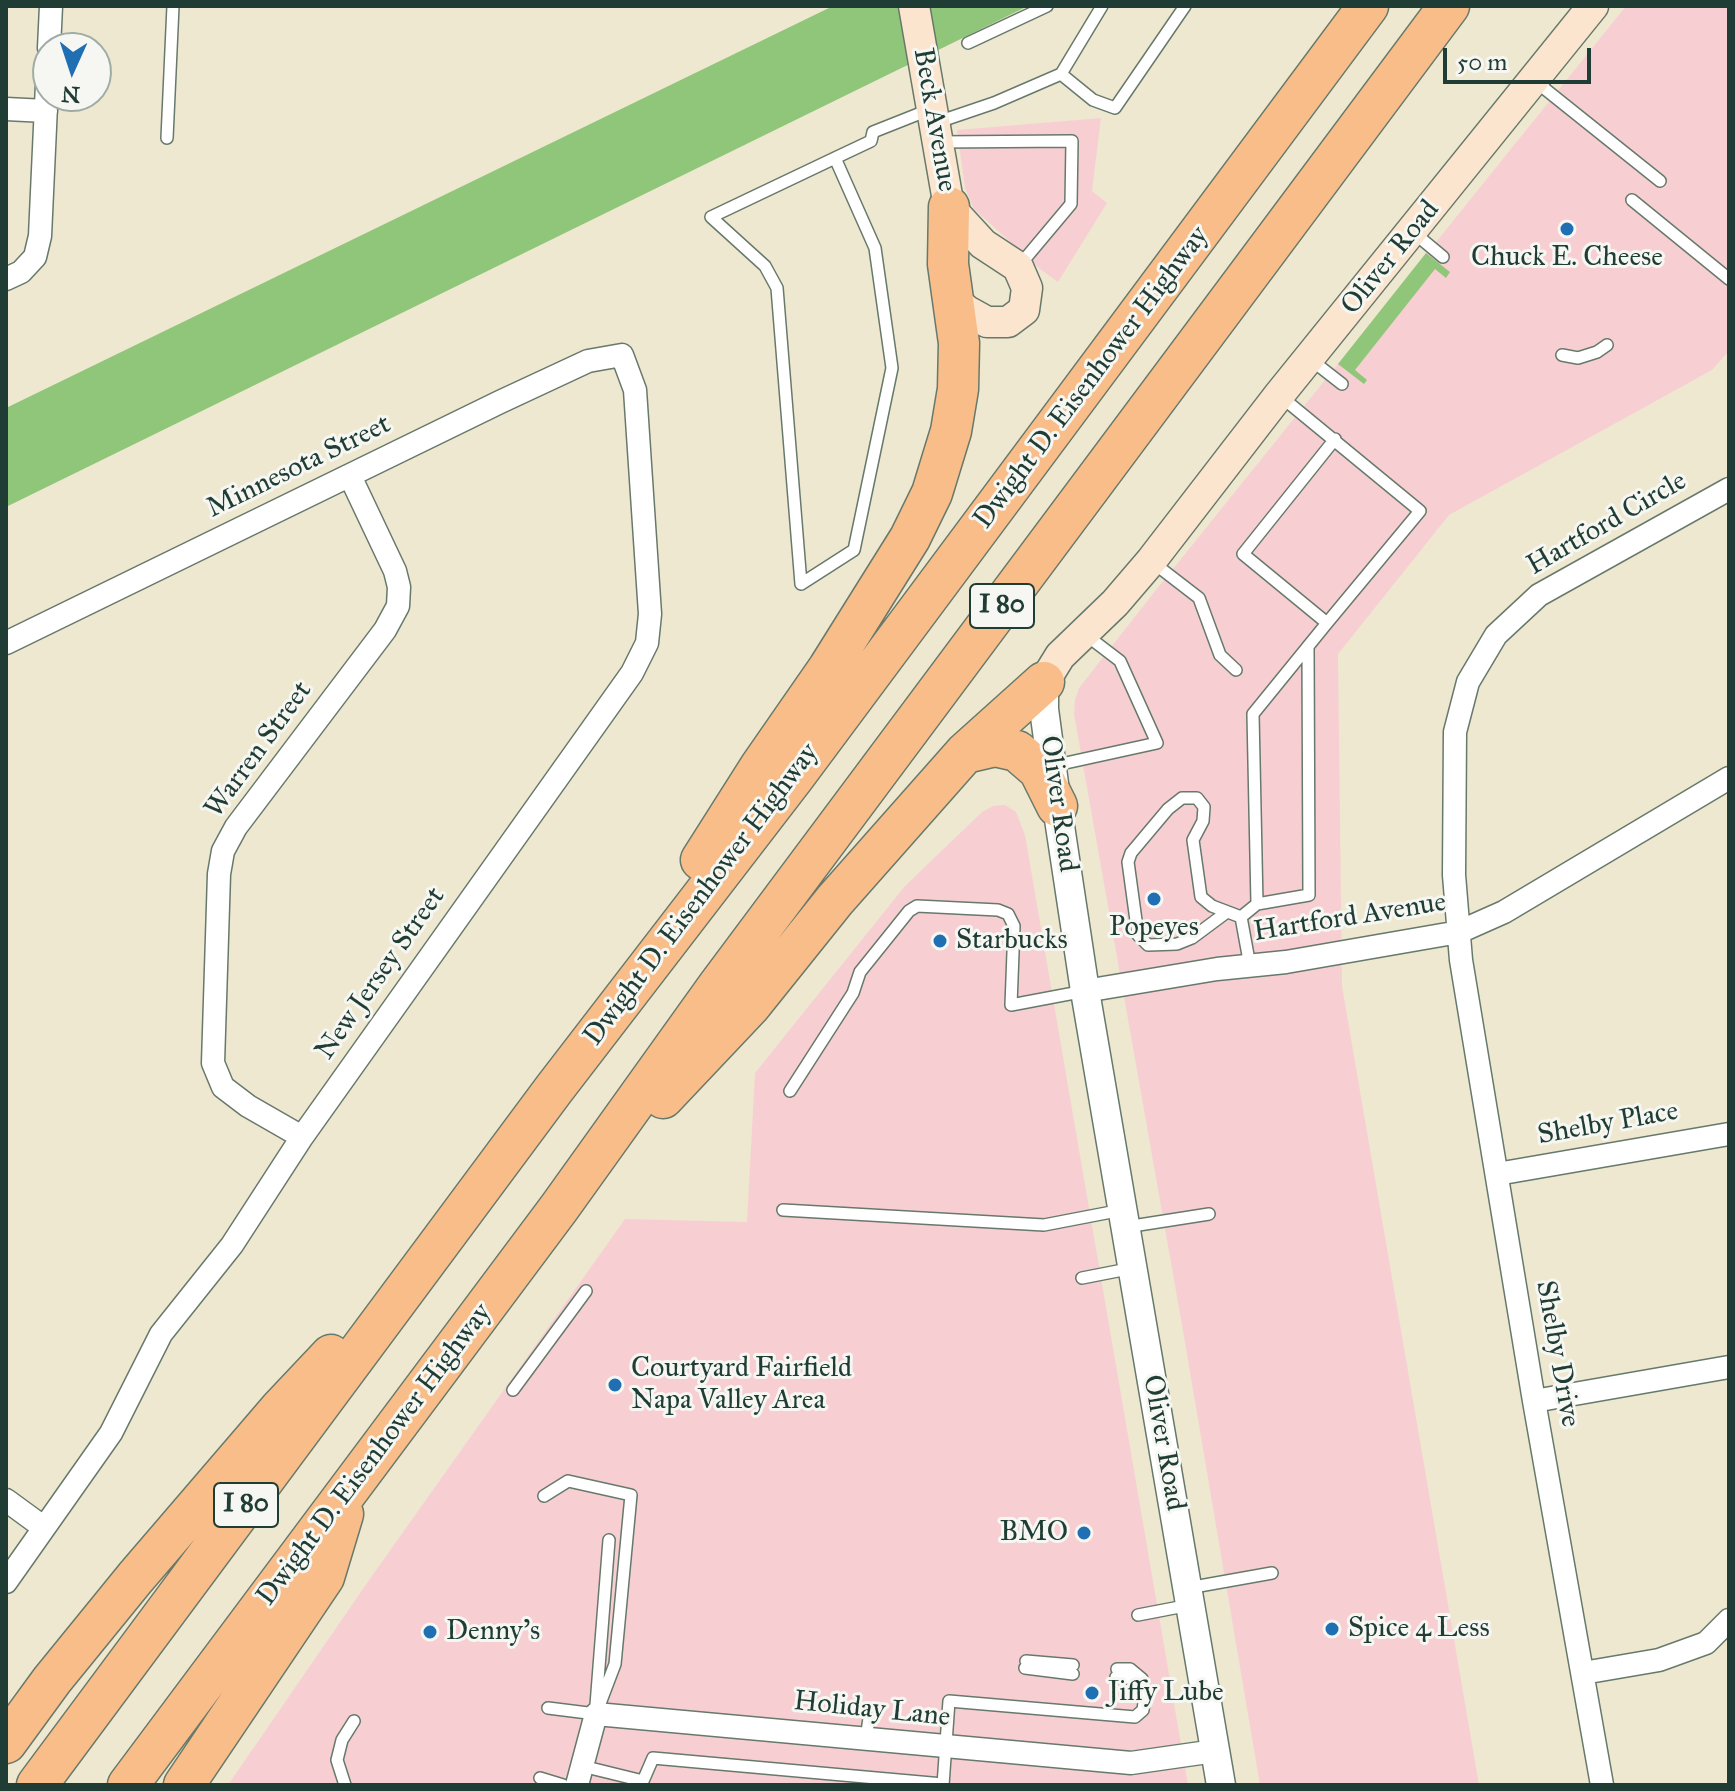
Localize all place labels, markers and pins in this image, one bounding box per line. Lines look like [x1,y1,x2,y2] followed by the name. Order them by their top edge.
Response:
[1558,220,1576,238] marker: Chuck E. Cheese
[1471,241,1663,275] place label: Chuck E. Cheese
[1145,890,1163,908] marker: Popeyes
[1109,911,1199,945] place label: Popeyes
[956,924,1068,958] place label: Starbucks
[931,932,949,950] marker: Starbucks
[631,1352,852,1418] place label: Courtyard Fairfield Napa Valley Area
[606,1376,624,1394] marker: Courtyard Fairfield Napa Valley Area
[1000,1516,1068,1550] place label: BMO
[1075,1524,1093,1542] marker: BMO
[1348,1612,1490,1646] place label: Spice 4 Less
[446,1615,540,1649] place label: Denny's
[1323,1620,1341,1638] marker: Spice 4 Less
[421,1623,439,1641] marker: Denny's
[1108,1676,1224,1710] place label: Jiffy Lube
[1083,1684,1101,1702] marker: Jiffy Lube

